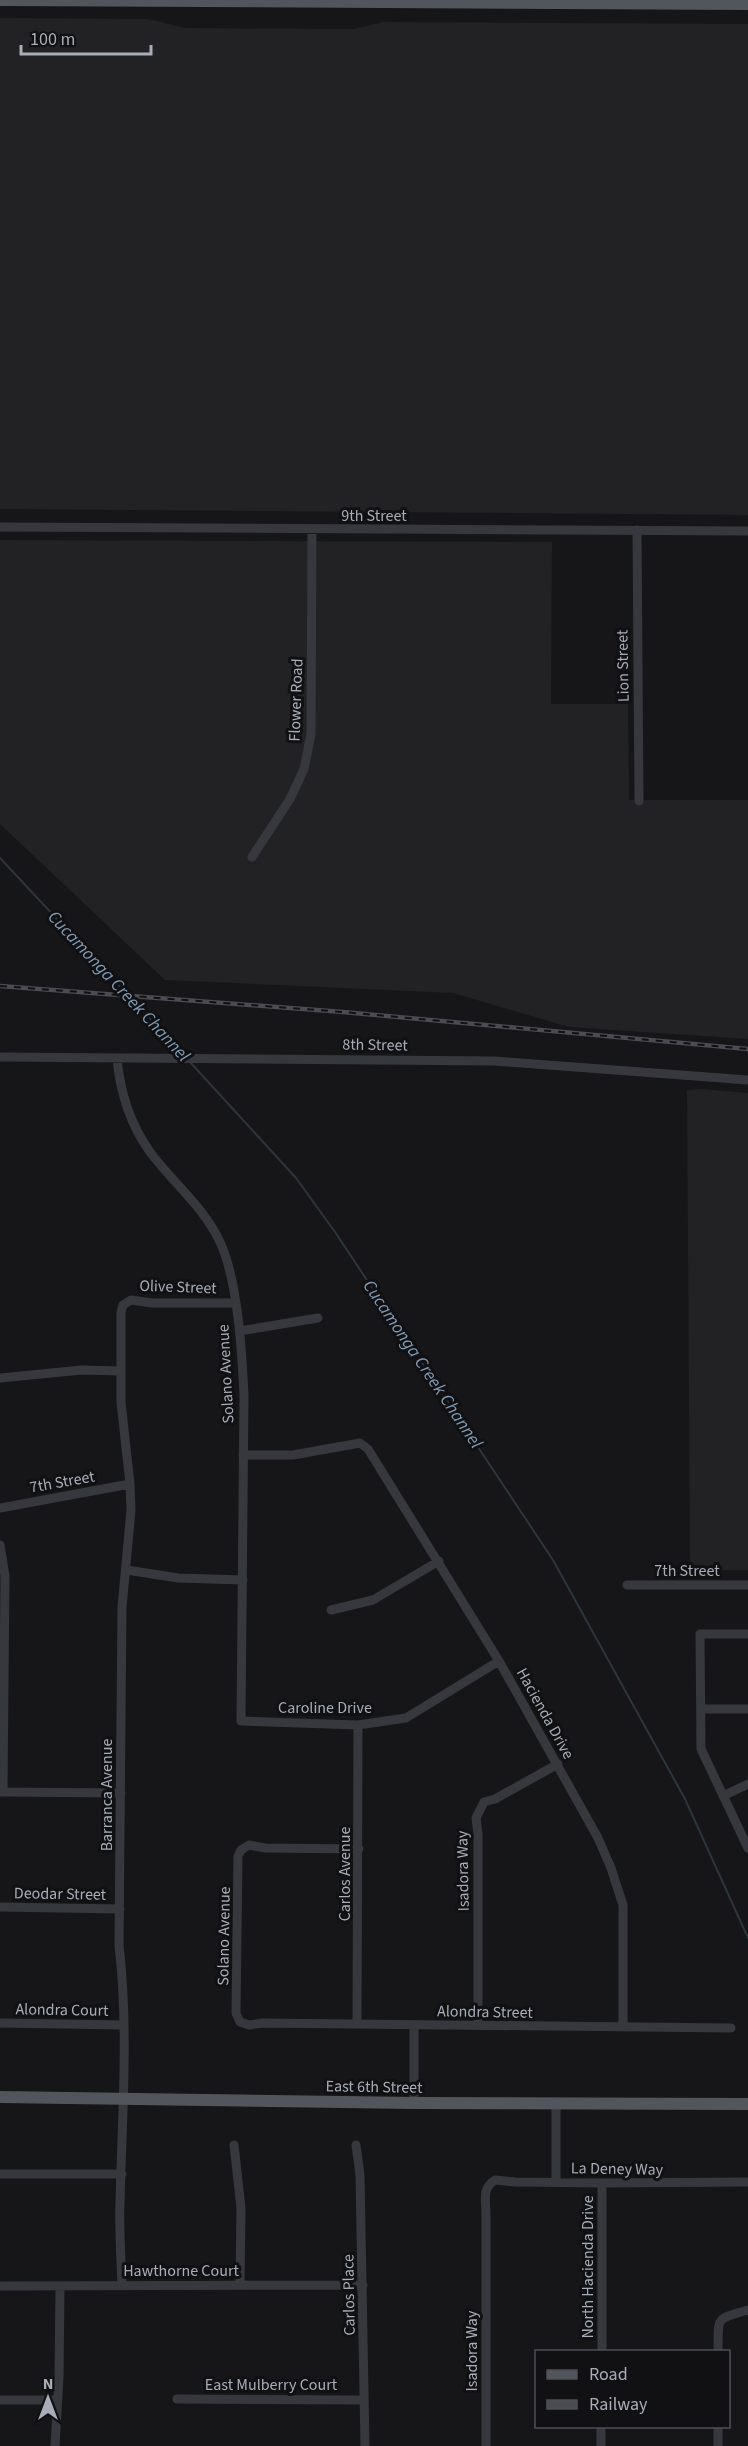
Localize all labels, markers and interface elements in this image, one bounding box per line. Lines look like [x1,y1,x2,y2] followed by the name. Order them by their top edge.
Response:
[21,18,152,56] scale bar
[30,27,75,52] text: 100 m
[341,505,407,527] street label: 9th Street
[611,629,635,702] street label: Lion Street
[284,658,308,742] street label: Flower Road
[42,905,196,1068] water label: Cucamonga Creek Channel
[342,1033,408,1057] street label: 8th Street
[139,1275,218,1299] street label: Olive Street
[357,1275,489,1454] water label: Cucamonga Creek Channel
[212,1324,240,1424] street label: Solano Avenue
[28,1465,97,1498] street label: 7th Street
[654,1560,720,1582] street label: 7th Street
[511,1664,579,1763] street label: Hacienda Drive
[278,1697,372,1719] street label: Caroline Drive
[96,1739,118,1851] street label: Barranca Avenue
[334,1827,356,1921] street label: Carlos Avenue
[451,1830,475,1912] street label: Isadora Way
[14,1882,107,1906] street label: Deodar Street
[212,1886,236,1986] street label: Solano Avenue
[15,1998,109,2022] street label: Alondra Court
[437,2000,534,2024] street label: Alondra Street
[325,2075,423,2099] street label: East 6th Street
[571,2157,664,2181] street label: La Deney Way
[577,2195,599,2339] street label: North Hacienda Drive
[337,2254,361,2336] street label: Carlos Place
[123,2260,239,2282] street label: Hawthorne Court
[461,2310,483,2391] street label: Isadora Way
[535,2350,730,2428] legend
[589,2362,628,2387] text: Road
[18,2368,78,2428] north arrow
[43,2373,53,2395] text: N
[205,2374,338,2396] street label: East Mulberry Court
[589,2392,648,2417] text: Railway

